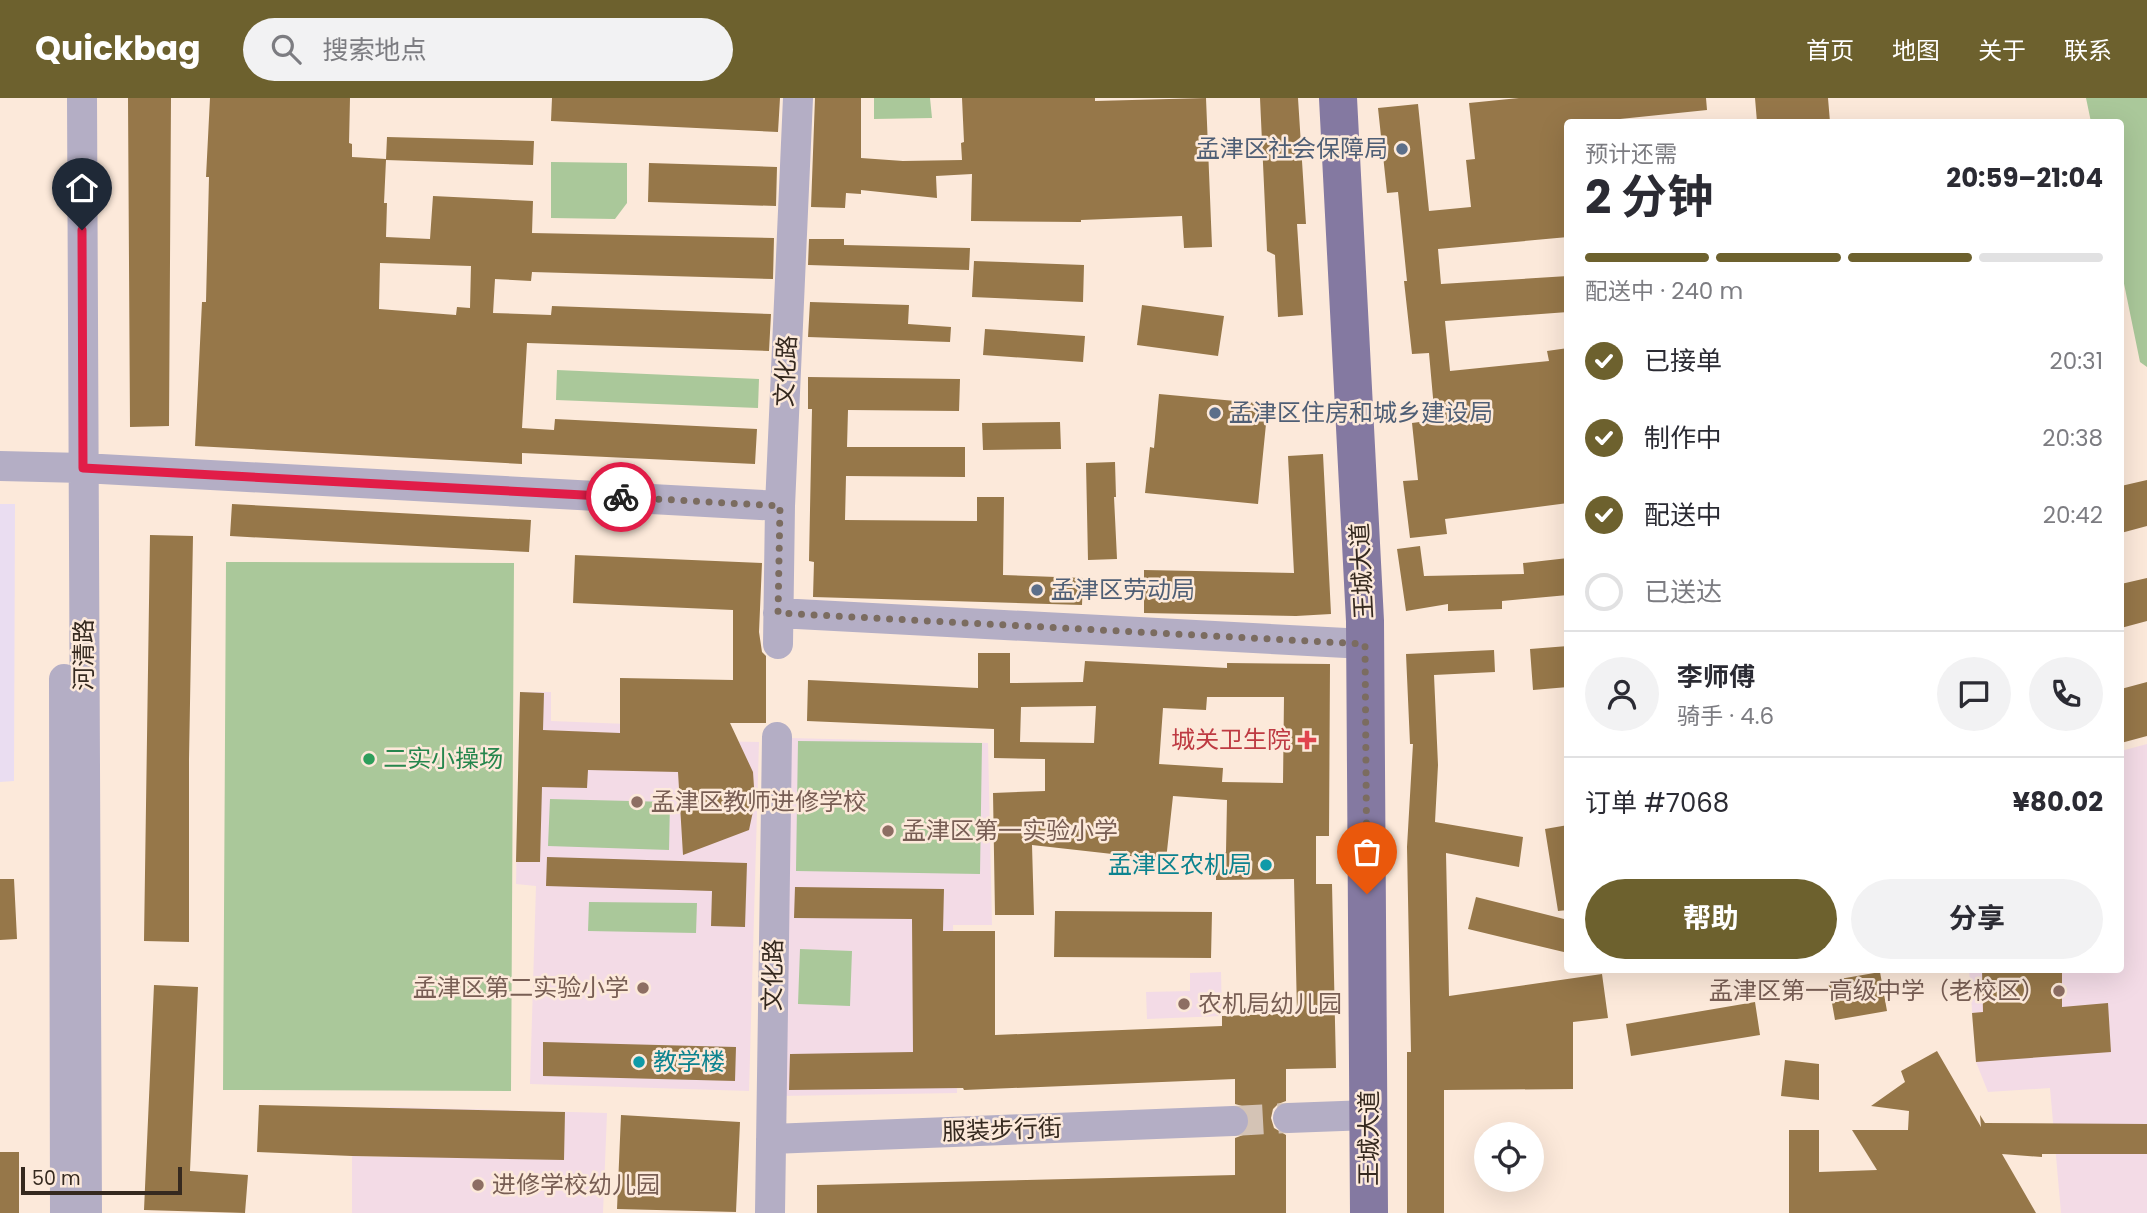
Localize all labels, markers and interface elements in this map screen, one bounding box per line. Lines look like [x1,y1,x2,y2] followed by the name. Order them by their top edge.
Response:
[243,18,733,81] search box
[35,25,201,72] text: Quickbag
[267,30,305,68] icon: search
[323,32,427,68] text: 搜索地点
[1806,34,1854,67] text: 首页
[1892,34,1940,67] text: 地图
[1978,34,2026,67] text: 关于
[2064,34,2112,67] text: 联系
[1196,132,1388,165] place label: 孟津区社会保障局
[1585,138,1677,170] text: 预计还需
[1394,141,1410,157] marker: 孟津区社会保障局
[52,158,112,230] pin
[1946,160,2103,196] text: 20:59–21:04
[1585,165,1713,229] text: 2 分钟
[63,169,101,207] icon: home
[1585,275,1743,307] text: 配送中 · 240 m
[767,334,804,408] street label: 文化路
[1585,342,1623,380] icon: check
[1644,343,1722,379] text: 已接单
[2050,345,2103,377] text: 20:31
[1229,396,1493,429] place label: 孟津区住房和城乡建设局
[1207,405,1223,421] marker: 孟津区住房和城乡建设局
[1585,419,1623,457] icon: check
[1644,420,1722,456] text: 制作中
[2042,422,2103,454] text: 20:38
[586,462,656,532] courier
[602,478,640,516] icon: bike
[1585,496,1623,534] icon: check
[1644,497,1722,533] text: 配送中
[2043,499,2103,531] text: 20:42
[1343,522,1380,620] street label: 王城大道
[1051,573,1195,606] place label: 孟津区劳动局
[1644,574,1722,610] text: 已送达
[1029,582,1045,598] marker: 孟津区劳动局
[67,619,100,691] street label: 河清路
[1585,657,1659,731] button: person
[1937,657,2011,731] button: chat
[2029,657,2103,731] button: phone
[1677,659,1755,695] text: 李师傅
[1677,700,1774,732] text: 骑手 · 4.6
[1171,723,1291,756] place label: 城关卫生院
[1297,730,1317,750] marker: 城关卫生院
[383,742,503,775] place label: 二实小操场
[361,751,377,767] marker: 二实小操场
[2013,784,2103,820] text: ¥80.02
[651,785,867,818] place label: 孟津区教师进修学校
[1585,785,1729,821] text: 订单 #7068
[629,794,645,810] marker: 孟津区教师进修学校
[902,814,1118,847] place label: 孟津区第一实验小学
[1337,822,1397,894] pin
[880,823,896,839] marker: 孟津区第一实验小学
[1348,833,1386,871] icon: bag
[1108,848,1252,881] place label: 孟津区农机局
[1258,857,1274,873] marker: 孟津区农机局
[1585,879,1837,959] button: 帮助
[1851,879,2103,959] button: 分享
[755,939,790,1011] street label: 文化路
[413,971,629,1004] place label: 孟津区第二实验小学
[1709,974,2045,1007] place label: 孟津区第一高级中学（老校区）
[635,980,651,996] marker: 孟津区第二实验小学
[2051,983,2067,999] marker: 孟津区第一高级中学（老校区）
[1198,987,1342,1020] place label: 农机局幼儿园
[1176,996,1192,1012] marker: 农机局幼儿园
[653,1045,725,1078] place label: 教学楼
[631,1054,647,1070] marker: 教学楼
[1352,1090,1385,1186] street label: 王城大道
[941,1111,1063,1148] street label: 服装步行街
[1474,1122,1544,1192] map controls
[1474,1122,1544,1192] button: locate
[21,1164,182,1196] scale bar
[32,1165,81,1192] text: 50 m
[492,1168,660,1201] place label: 进修学校幼儿园
[470,1177,486,1193] marker: 进修学校幼儿园

